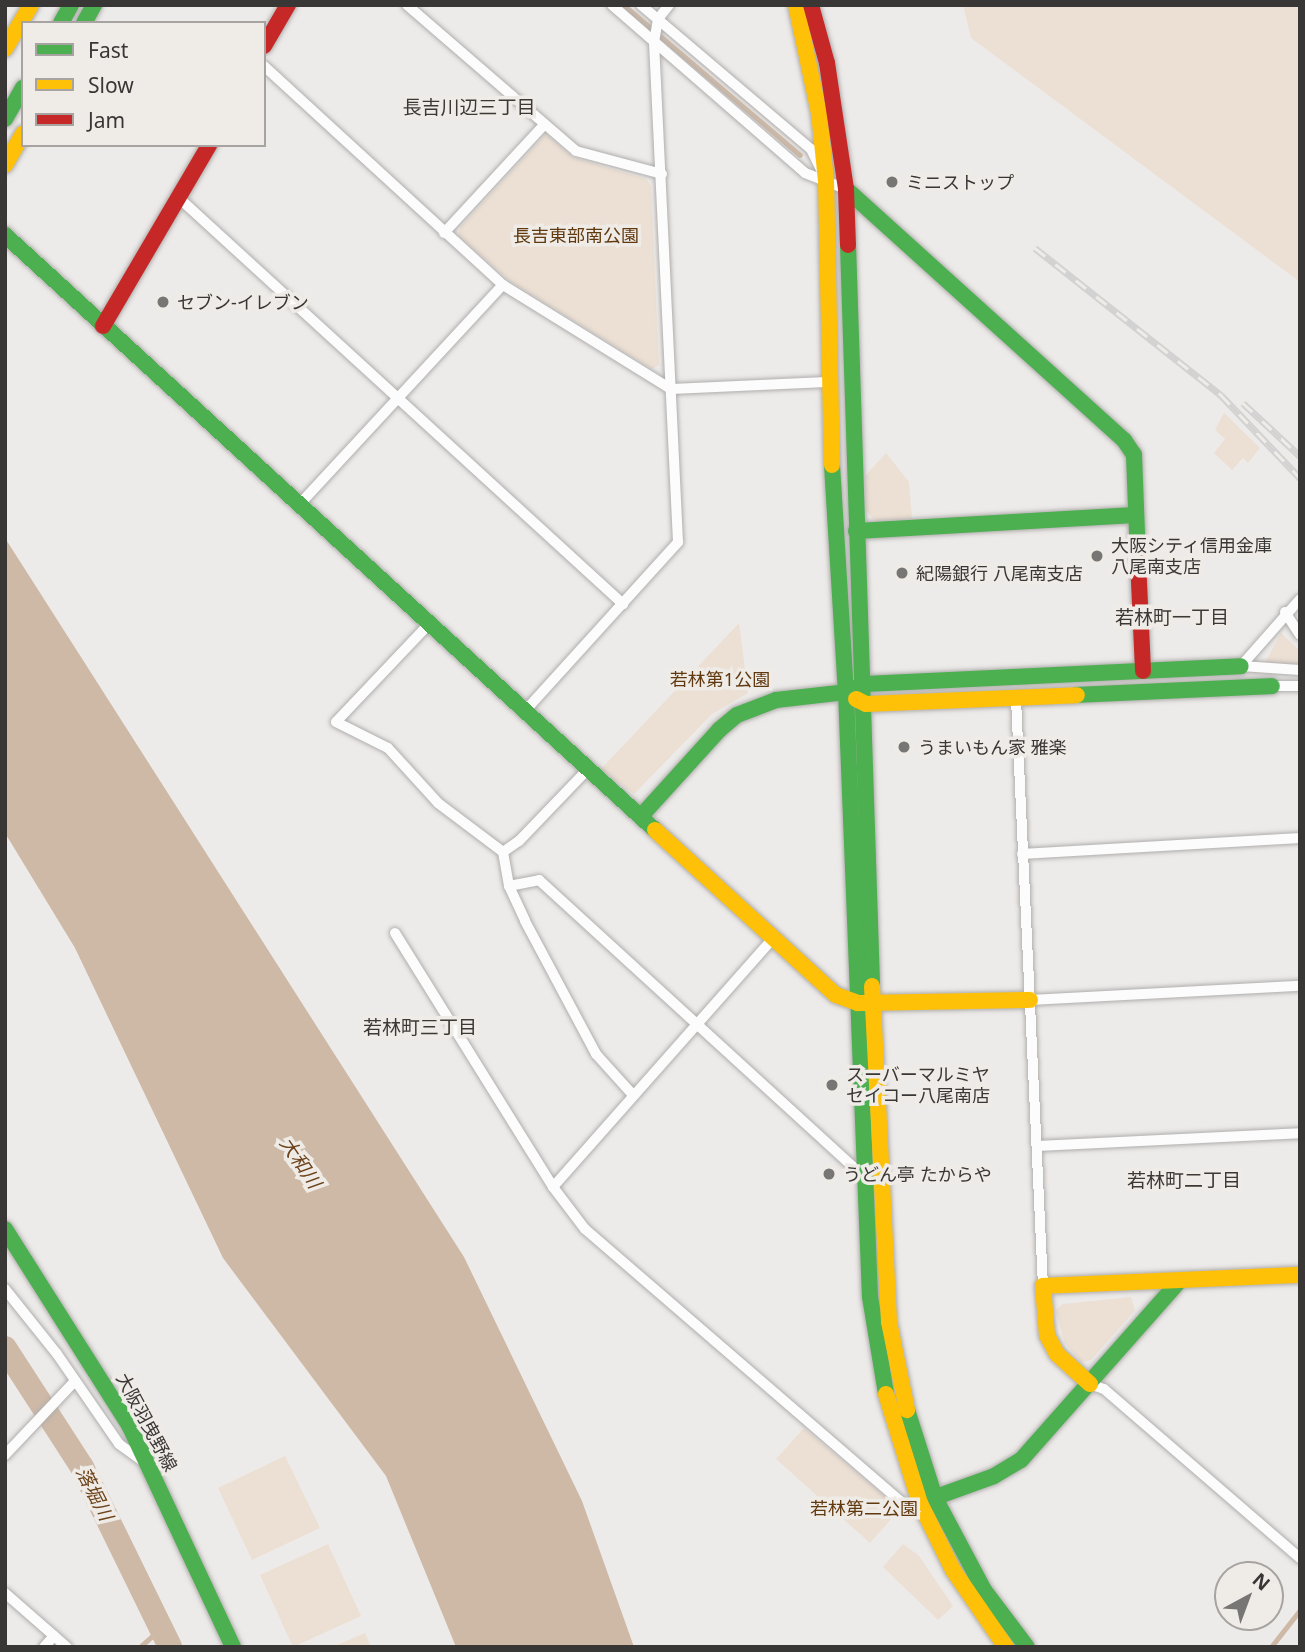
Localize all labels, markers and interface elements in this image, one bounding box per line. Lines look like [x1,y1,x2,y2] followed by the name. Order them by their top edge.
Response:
[21,21,266,147] legend
[88,36,128,64] text: Fast
[88,71,134,99] text: Slow
[403,97,535,119] district label: 長吉川辺三丁目
[88,106,125,134] text: Jam
[906,171,1014,193] place label: ミニストップ
[884,174,900,190] marker: ミニストップ
[513,224,639,246] park label: 長吉東部南公園
[177,291,309,313] place label: セブン-イレブン
[155,294,171,310] marker: セブン-イレブン
[1111,535,1273,578] place label: 大阪シティ信用金庫 八尾南支店
[1089,548,1105,564] marker: 大阪シティ信用金庫 八尾南支店
[916,562,1083,584] place label: 紀陽銀行 八尾南支店
[894,565,910,581] marker: 紀陽銀行 八尾南支店
[1115,607,1229,629] district label: 若林町一丁目
[670,668,770,690] park label: 若林第1公園
[918,736,1067,758] place label: うまいもん家 雅楽
[896,739,912,755] marker: うまいもん家 雅楽
[363,1017,477,1039] district label: 若林町三丁目
[846,1064,990,1106] place label: スーバーマルミヤ セイコー八尾南店
[824,1077,840,1093] marker: スーバーマルミヤ セイコー八尾南店
[275,1133,325,1193] water label: 大和川
[843,1163,992,1185] place label: うどん亭 たからや
[821,1166,837,1182] marker: うどん亭 たからや
[1127,1170,1241,1192] district label: 若林町二丁目
[112,1369,182,1475] street label: 大阪羽曳野線
[71,1463,117,1525] water label: 落堀川
[810,1497,918,1519] park label: 若林第二公園
[1214,1561,1284,1631] north arrow
[1247,1567,1276,1597] text: N

